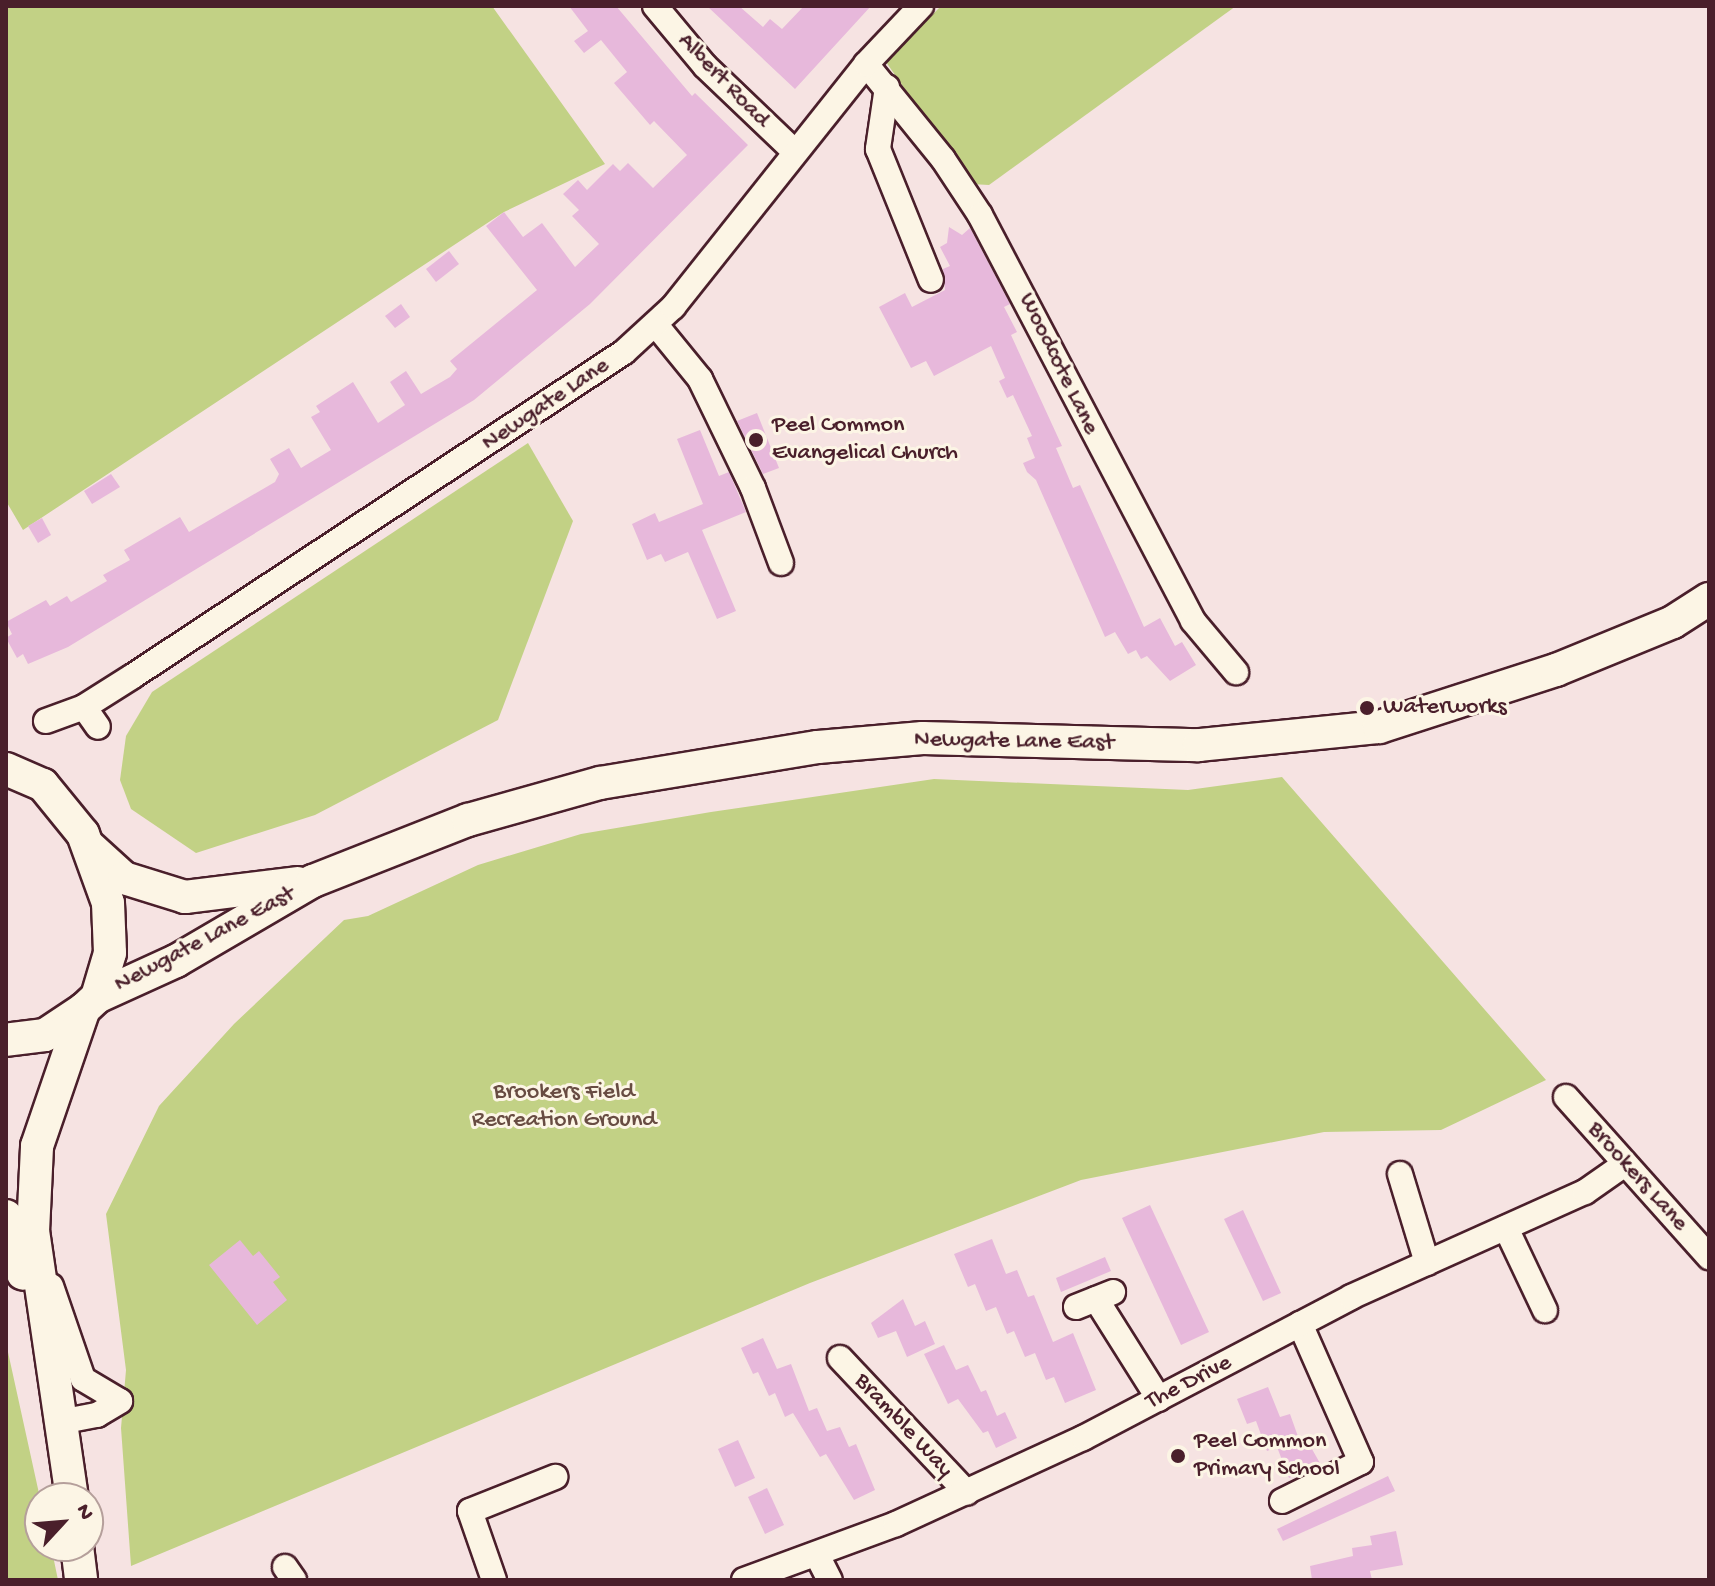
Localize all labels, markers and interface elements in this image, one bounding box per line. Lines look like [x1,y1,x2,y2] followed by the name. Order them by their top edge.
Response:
[671,28,775,134] street label: Albert Road
[1011,289,1105,439] street label: Woodcote Lane
[477,352,615,458] street label: Newgate Lane
[772,412,958,468] place label: Peel Common Evangelical Church
[747,431,765,449] marker: Peel Common Evangelical Church
[1383,694,1506,722] place label: Waterworks
[1358,699,1376,717] marker: Waterworks
[914,726,1114,758] street label: Newgate Lane East
[110,880,300,1000] street label: Newgate Lane East
[472,1079,656,1135] park label: Brookers Field Recreation Ground
[1580,1116,1694,1238] street label: Brookers Lane
[1141,1349,1237,1417] street label: The Drive
[847,1368,959,1484] street label: Bramble Way
[1194,1428,1340,1484] place label: Peel Common Primary School
[1169,1447,1187,1465] marker: Peel Common Primary School
[24,1482,104,1562] north arrow
[69,1500,99,1525] text: N

